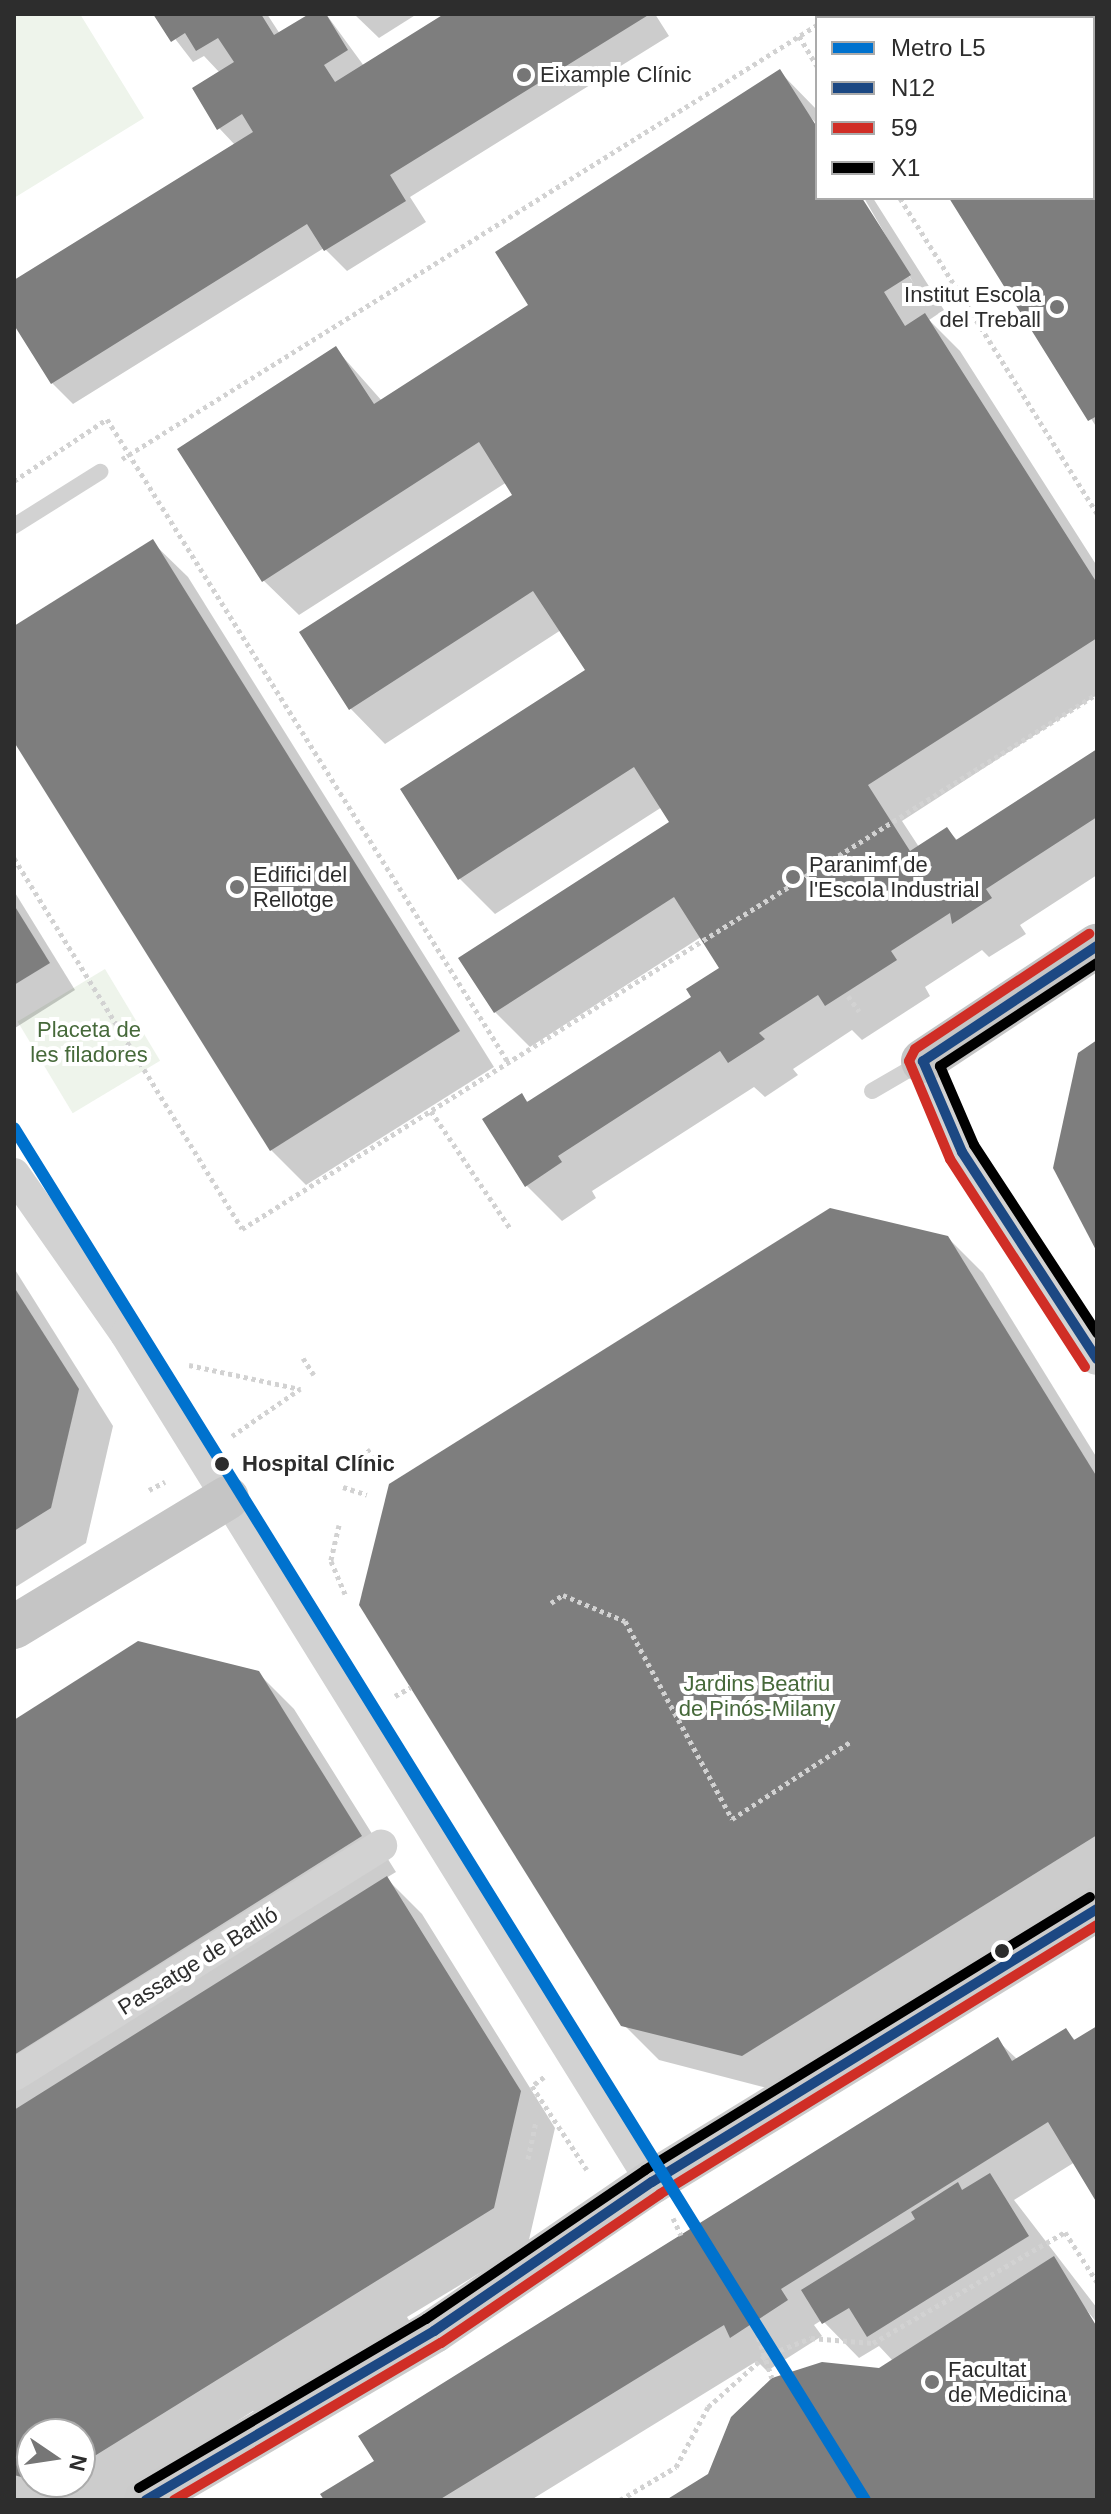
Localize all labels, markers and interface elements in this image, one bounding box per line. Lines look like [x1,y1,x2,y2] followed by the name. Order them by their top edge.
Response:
[815,16,1095,200] legend
[891,34,986,61] text: Metro L5
[540,62,692,88] place label: Eixample Clínic
[515,66,533,84] marker: Eixample Clínic
[891,74,935,101] text: N12
[891,114,918,141] text: 59
[891,154,920,181] text: X1
[904,281,1041,332] place label: Institut Escola del Treball
[1048,298,1066,316] marker: Institut Escola del Treball
[809,851,980,902] place label: Paranimf de l'Escola Industrial
[253,861,347,912] place label: Edifici del Rellotge
[784,868,802,886] marker: Paranimf de l'Escola Industrial
[228,878,246,896] marker: Edifici del Rellotge
[30,1016,148,1068] park label: Placeta de les filadores
[209,1451,235,1477] marker: Hospital Clínic
[242,1451,395,1477] place label: Hospital Clínic
[679,1670,835,1722] park label: Jardins Beatriu de Pinós-Milany
[113,1901,283,2021] street label: Passatge de Batlló
[994,1943,1010,1959] unlabelled marker
[948,2356,1067,2408] place label: Facultat de Medicina
[923,2373,941,2391] marker: Facultat de Medicina
[16,2418,96,2498] north arrow
[64,2453,92,2474] text: N

